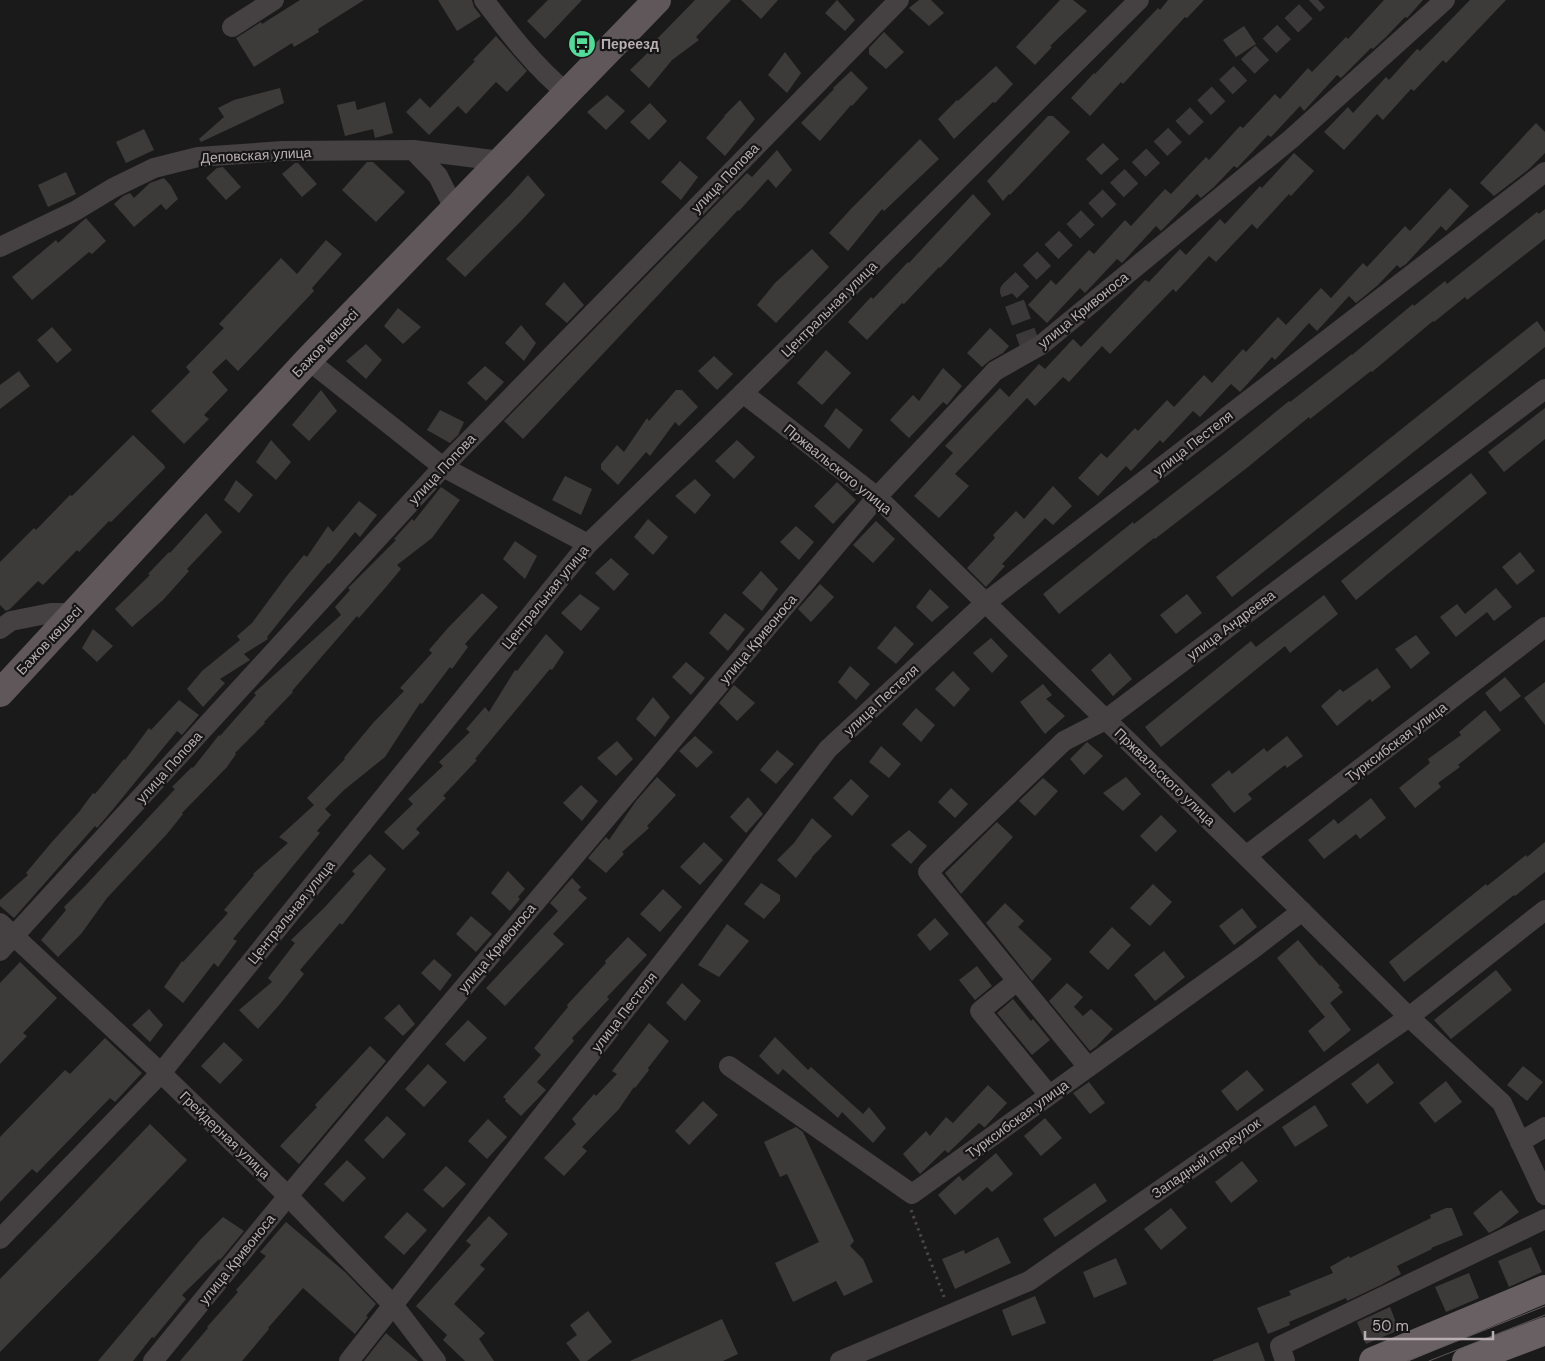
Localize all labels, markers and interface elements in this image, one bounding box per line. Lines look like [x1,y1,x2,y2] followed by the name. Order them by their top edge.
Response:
[567,29,597,59] bus stop icon: Переезд
[601,35,659,53] place label: Переезд
[687,139,763,217] street label: улица Попова
[200,143,312,167] street label: Деповская улица
[777,257,881,361] street label: Центральная улица
[1034,268,1132,352] street label: улица Кривоноса
[288,305,362,381] street label: Бажов көшесі
[1149,406,1237,480] street label: улица Пестеля
[780,420,896,518] street label: Пржвальского улица
[405,430,480,508] street label: улица Попова
[498,541,593,653] street label: Центральная улица
[1183,586,1279,664] street label: улица Андреева
[715,590,801,687] street label: улица Кривоноса
[12,602,86,678] street label: Бажов көшесі
[840,661,922,739] street label: улица Пестеля
[1342,698,1450,786] street label: Турксибская улица
[1111,724,1219,830] street label: Пржвальского улица
[132,727,206,807] street label: улица Попова
[244,856,339,968] street label: Центральная улица
[454,899,540,996] street label: улица Кривоноса
[587,968,661,1056] street label: улица Пестеля
[962,1076,1072,1162] street label: Турксибская улица
[176,1087,274,1183] street label: Грейдерная улица
[1148,1113,1265,1202] street label: Западный переулок
[195,1210,279,1308] street label: улица Кривоноса
[1365,1308,1492,1340] scale bar
[1372,1316,1409,1336] text: 50 m

